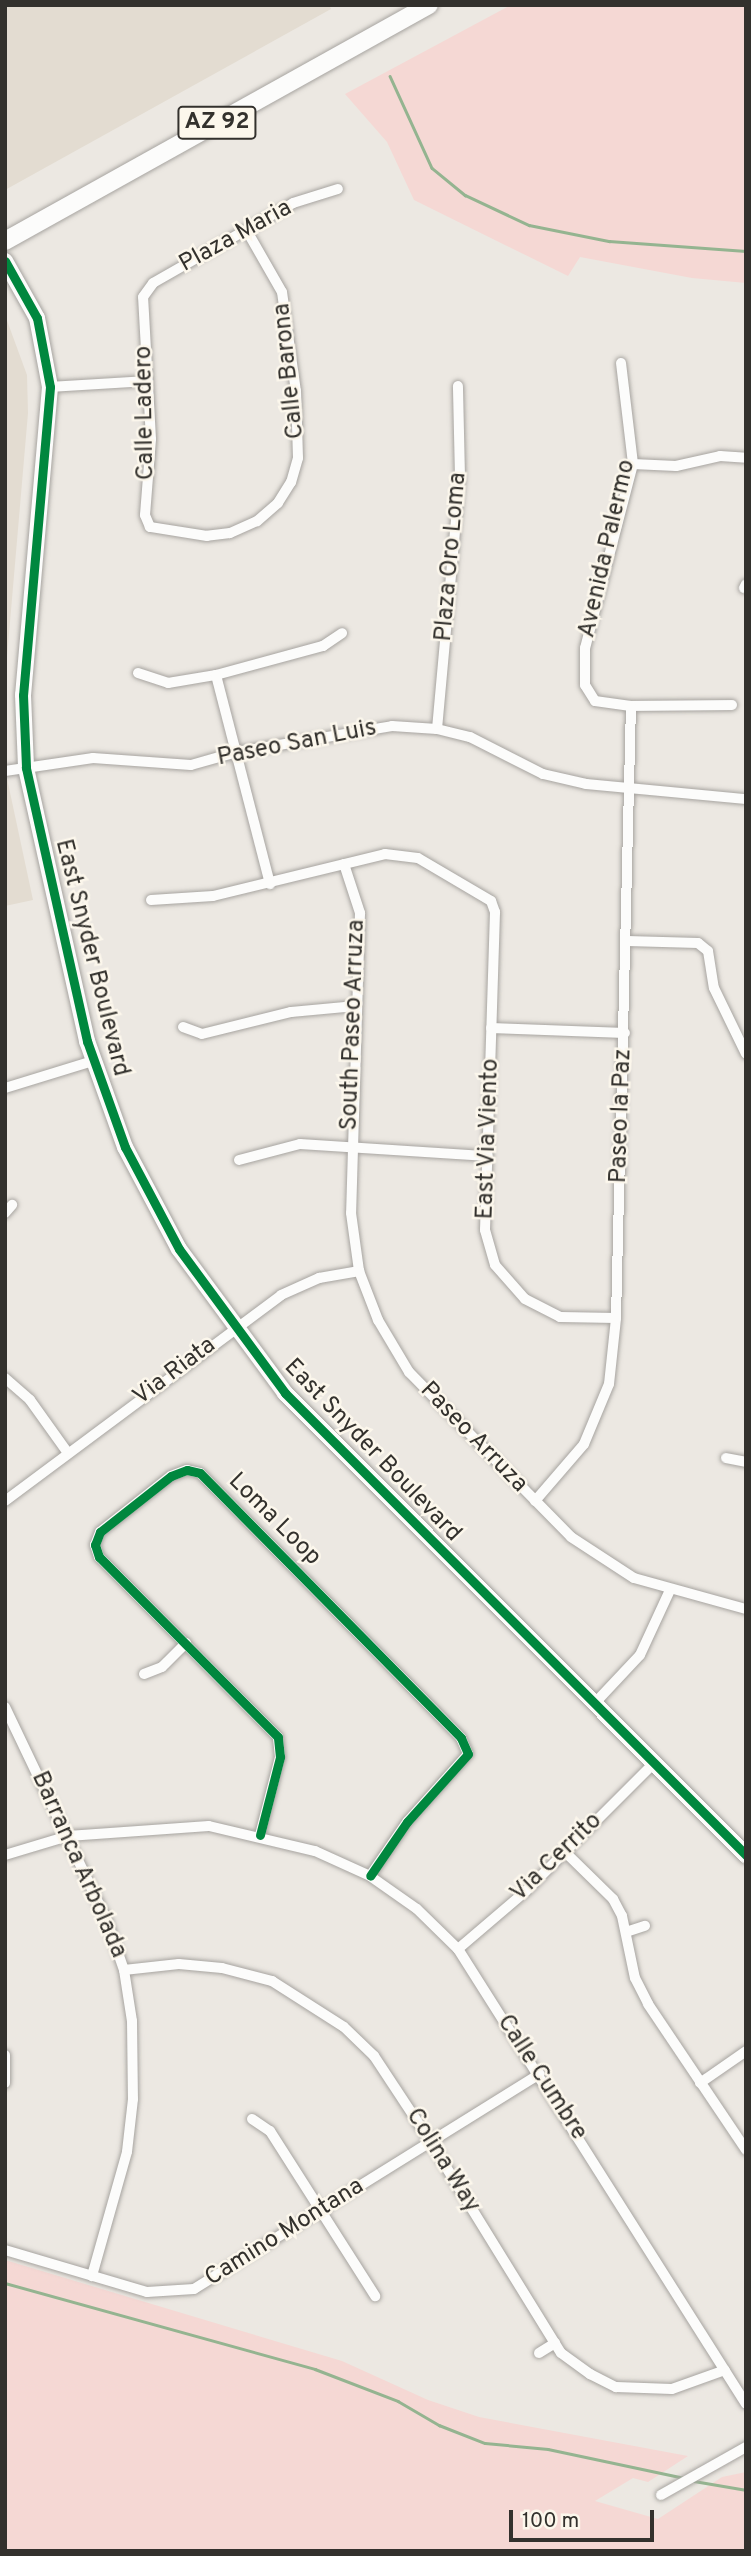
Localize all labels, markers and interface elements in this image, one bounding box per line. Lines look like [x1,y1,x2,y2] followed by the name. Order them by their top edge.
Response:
[177,104,257,142] road number: AZ 92
[175,194,297,280] street label: Plaza Maria
[269,302,311,440] street label: Calle Barona
[130,346,162,480] street label: Calle Ladero
[574,457,642,641] street label: Avenida Palermo
[430,471,474,643] street label: Plaza Oro Loma
[215,714,379,774] street label: Paseo San Luis
[48,837,134,1079] street label: East Snyder Boulevard
[336,919,372,1131] street label: South Paseo Arruza
[605,1048,639,1184] street label: Paseo la Paz
[472,1057,506,1221] street label: East Via Viento
[128,1332,222,1412] street label: Via Riata
[277,1354,467,1548] street label: East Snyder Boulevard
[413,1376,533,1500] street label: Paseo Arruza
[222,1468,326,1572] street label: Loma Loop
[24,1767,132,1963] street label: Barranca Arbolada
[505,1808,609,1908] street label: Via Cerrito
[490,2010,592,2146] street label: Calle Cumbre
[398,2103,486,2219] street label: Colina Way
[200,2173,370,2293] street label: Camino Montana
[513,2496,658,2540] scale bar
[522,2508,579,2535] text: 100 m

